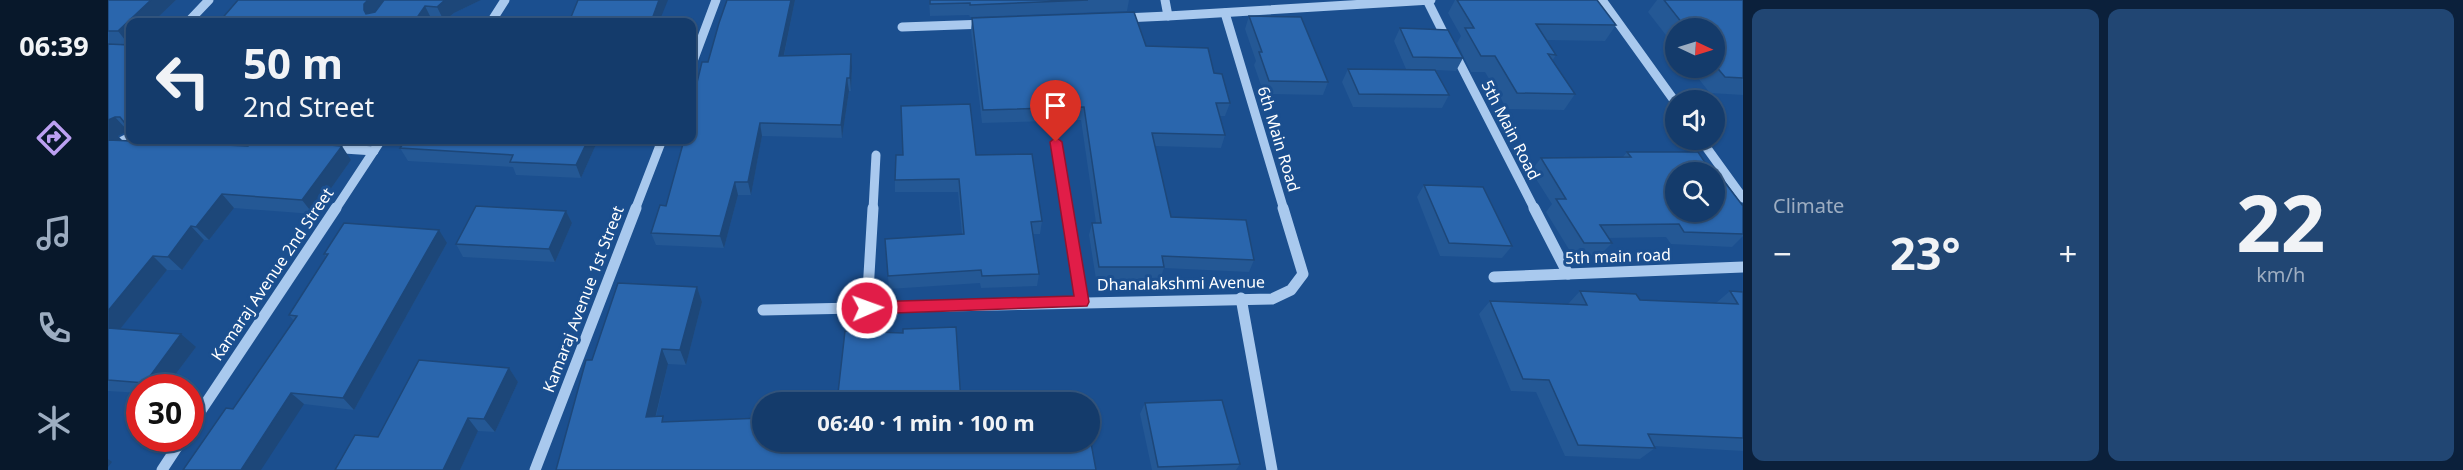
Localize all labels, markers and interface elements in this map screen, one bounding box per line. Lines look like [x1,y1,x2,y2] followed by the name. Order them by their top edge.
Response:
[1665,18,1725,78] north arrow
[1665,18,1725,222] map controls
[19,27,89,64] text: 06:39
[243,34,343,91] text: 50 m
[144,42,222,120] icon: left
[1476,76,1546,184] street label: 5th Main Road
[1030,80,1081,142] pin
[1253,84,1305,194] street label: 6th Main Road
[243,88,374,125] text: 2nd Street
[1039,89,1072,122] icon: arrive
[1665,90,1725,150] button: sound
[33,117,75,159] icon: directions
[1665,162,1725,222] button: search
[2236,169,2325,275] text: 22
[206,183,338,365] street label: Kamaraj Avenue 2nd Street
[1773,192,1844,219] text: Climate
[537,202,629,395] street label: Kamaraj Avenue 1st Street
[33,212,75,254] icon: music
[1890,222,1961,283] text: 23°
[1773,231,1792,276] text: −
[2059,231,2078,276] text: +
[1565,243,1671,269] street label: 5th main road
[2256,261,2305,288] text: km/h
[1097,271,1265,295] street label: Dhanalakshmi Avenue
[835,276,899,340] position arrow
[33,307,75,349] icon: phone
[126,374,204,452] speed limit sign: 30
[33,402,75,444] icon: climate
[817,407,1035,437] text: 06:40 · 1 min · 100 m

